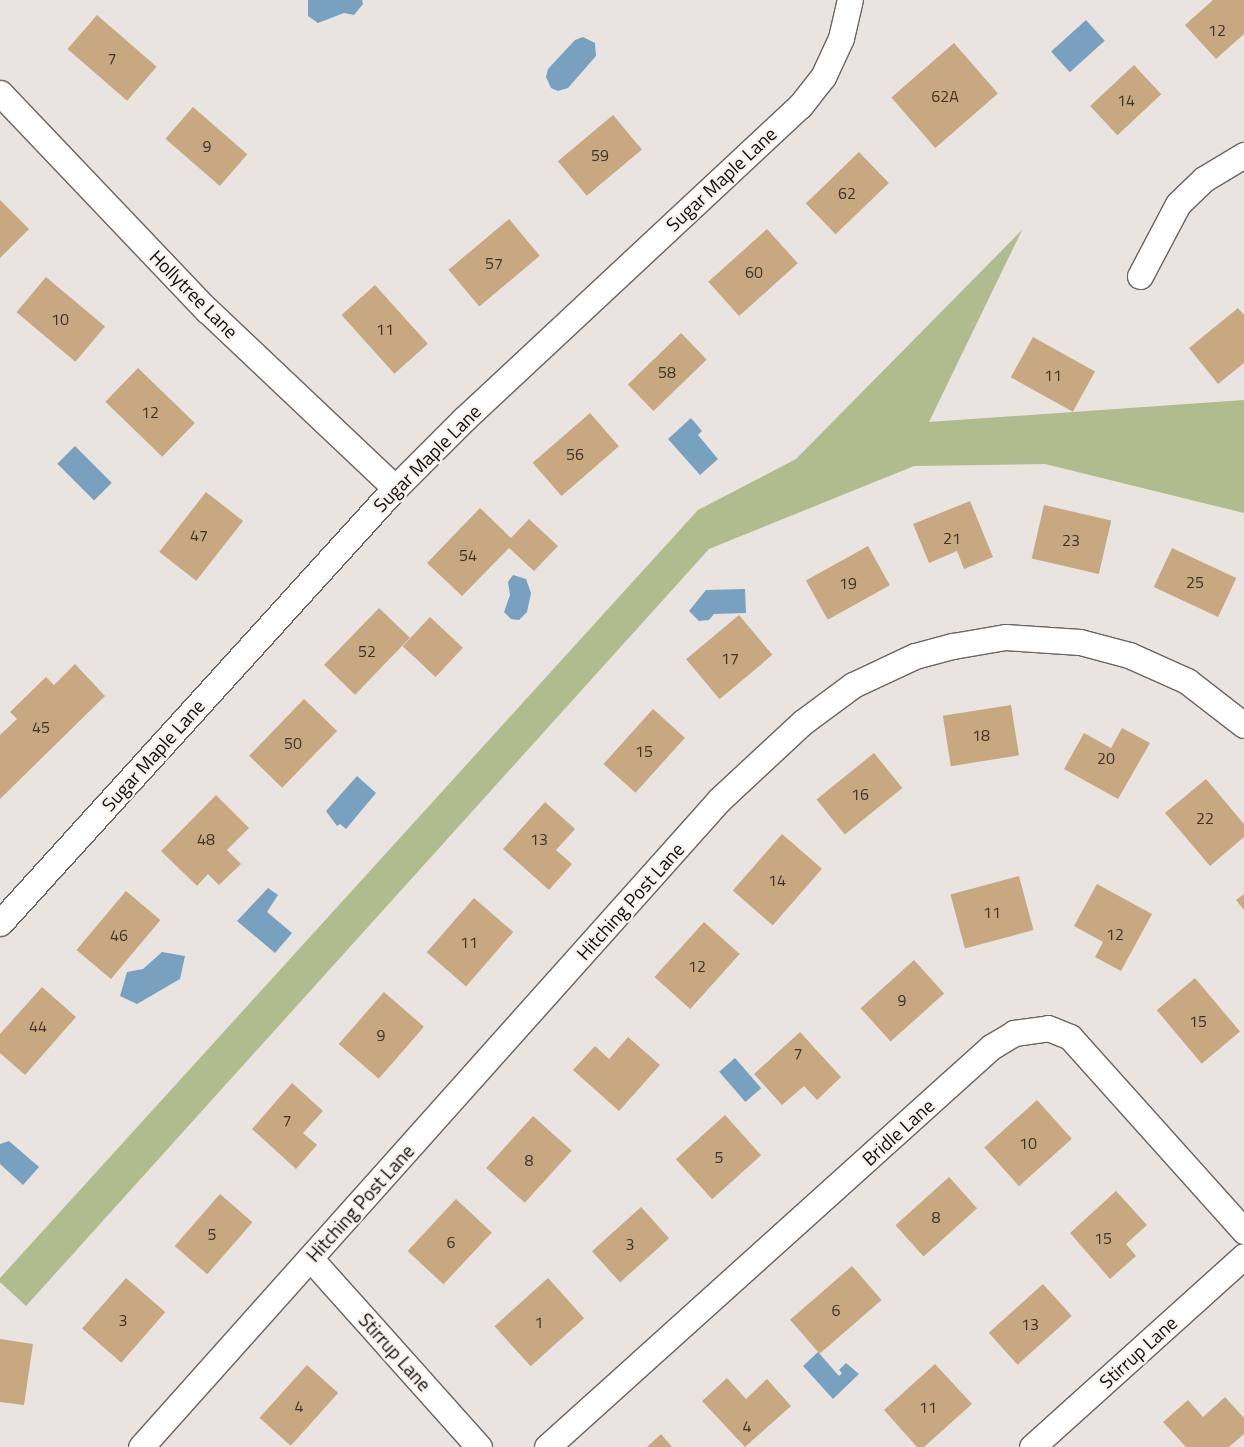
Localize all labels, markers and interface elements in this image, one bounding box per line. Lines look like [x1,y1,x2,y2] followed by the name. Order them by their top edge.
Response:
[1208,20,1226,40] house number: 12
[108,48,116,68] house number: 7
[931,86,959,106] house number: 62A
[1117,90,1135,110] house number: 14
[661,122,781,236] street label: Sugar Maple Lane
[203,136,211,156] house number: 9
[591,145,609,165] house number: 59
[838,183,856,203] house number: 62
[145,245,243,343] street label: Hollytree Lane
[485,253,503,273] house number: 57
[745,262,763,282] house number: 60
[51,309,69,329] house number: 10
[376,319,394,339] house number: 11
[658,362,676,382] house number: 58
[1044,365,1062,385] house number: 11
[369,400,485,516] street label: Sugar Maple Lane
[141,402,159,422] house number: 12
[566,444,584,464] house number: 56
[190,525,208,545] house number: 47
[943,528,961,548] house number: 21
[1062,530,1080,550] house number: 23
[459,545,477,565] house number: 54
[1186,572,1204,592] house number: 25
[839,573,857,593] house number: 19
[358,641,376,661] house number: 52
[721,648,739,668] house number: 17
[97,694,209,816] street label: Sugar Maple Lane
[32,717,50,737] house number: 45
[972,725,990,745] house number: 18
[284,733,302,753] house number: 50
[635,741,653,761] house number: 15
[1097,748,1115,768] house number: 20
[851,784,869,804] house number: 16
[1196,808,1214,828] house number: 22
[197,829,215,849] house number: 48
[530,829,548,849] house number: 13
[571,838,689,964] street label: Hitching Post Lane
[768,870,786,890] house number: 14
[983,902,1001,922] house number: 11
[1106,924,1124,944] house number: 12
[110,925,128,945] house number: 46
[460,932,478,952] house number: 11
[688,956,706,976] house number: 12
[898,990,906,1010] house number: 9
[1189,1011,1207,1031] house number: 15
[29,1016,47,1036] house number: 44
[377,1025,385,1045] house number: 9
[794,1043,802,1063] house number: 7
[857,1094,939,1170] street label: Bridle Lane
[283,1110,291,1130] house number: 7
[1019,1133,1037,1153] house number: 10
[301,1140,419,1266] street label: Hitching Post Lane
[715,1147,723,1167] house number: 5
[525,1150,533,1170] house number: 8
[932,1207,940,1227] house number: 8
[208,1224,216,1244] house number: 5
[1094,1228,1112,1248] house number: 15
[447,1232,455,1252] house number: 6
[626,1234,634,1254] house number: 3
[832,1300,840,1320] house number: 6
[354,1308,436,1396] street label: Stirrup Lane
[119,1310,127,1330] house number: 3
[1094,1311,1182,1393] street label: Stirrup Lane
[535,1312,543,1332] house number: 1
[1021,1314,1039,1334] house number: 13
[295,1396,303,1416] house number: 4
[919,1397,937,1417] house number: 11
[743,1416,751,1436] house number: 4

